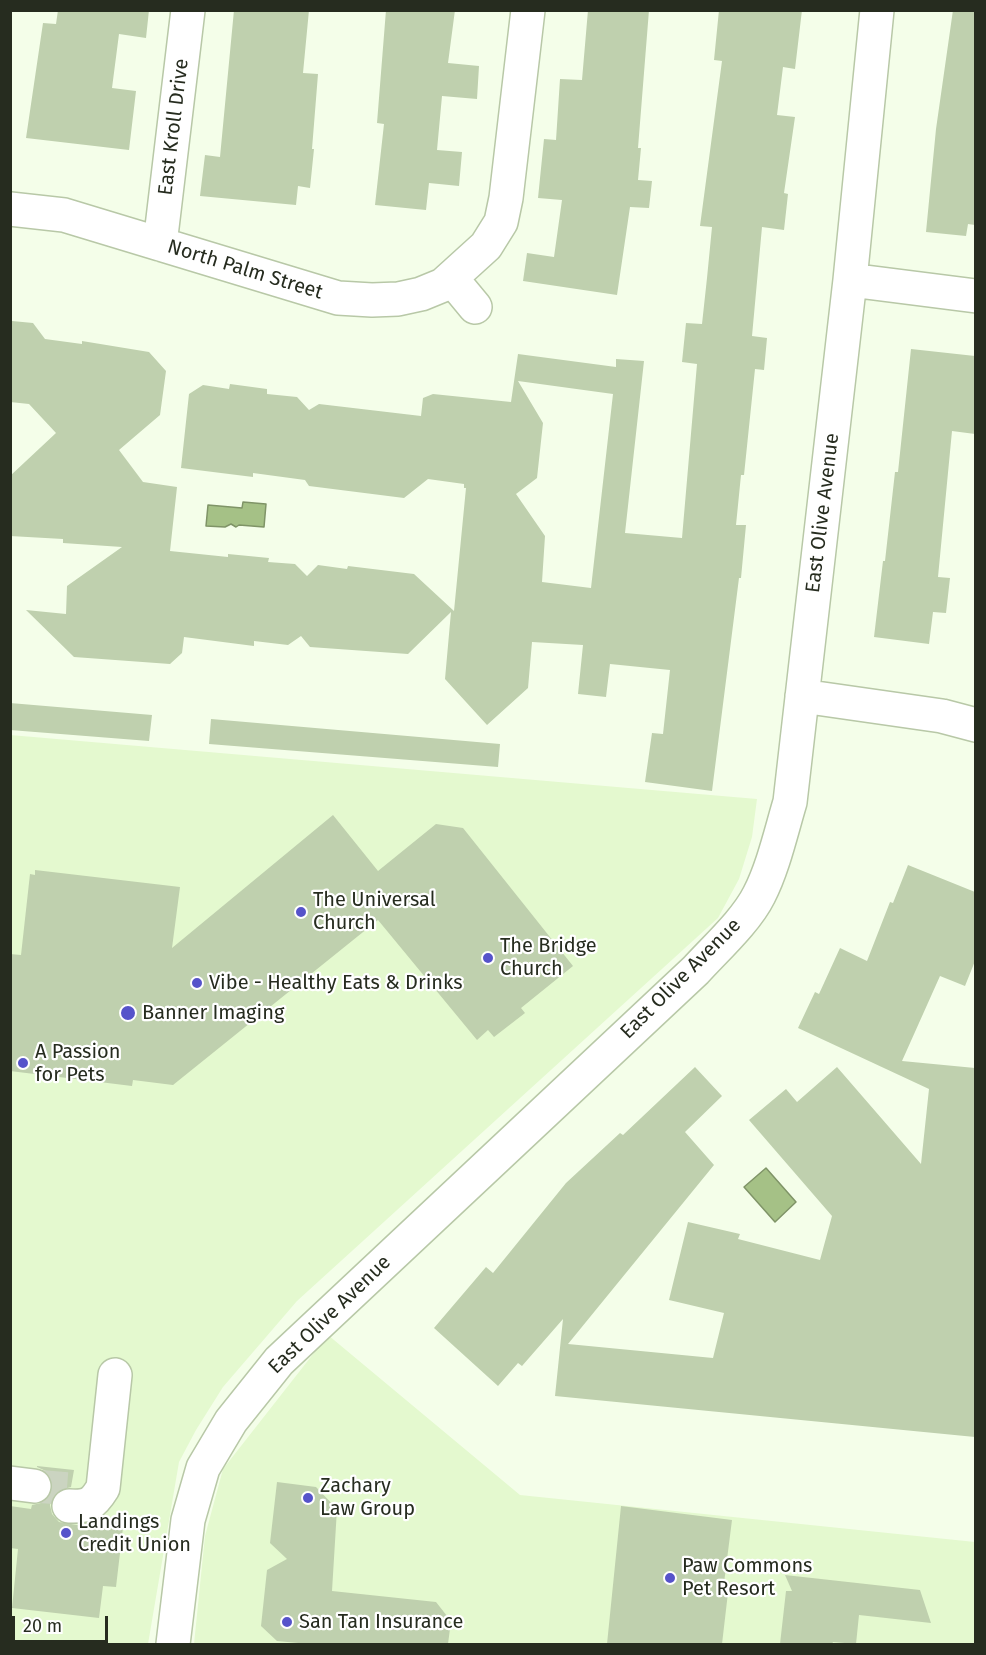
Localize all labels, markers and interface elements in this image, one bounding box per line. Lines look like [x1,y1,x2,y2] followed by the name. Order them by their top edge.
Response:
[154,57,194,197] street label: East Kroll Drive
[164,235,326,305] street label: North Palm Street
[801,432,845,594] street label: East Olive Avenue
[313,888,436,935] place label: The Universal Church
[294,905,308,919] marker: The Universal Church
[616,914,746,1044] street label: East Olive Avenue
[500,934,597,981] place label: The Bridge Church
[481,951,495,965] marker: The Bridge Church
[209,971,462,995] place label: Vibe - Healthy Eats & Drinks
[190,976,204,990] marker: Vibe - Healthy Eats & Drinks
[142,1001,284,1025] place label: Banner Imaging
[119,1004,137,1022] marker: Banner Imaging
[35,1040,120,1087] place label: A Passion for Pets
[16,1056,30,1070] marker: A Passion for Pets
[264,1251,396,1379] street label: East Olive Avenue
[320,1474,415,1521] place label: Zachary Law Group
[301,1491,315,1505] marker: Zachary Law Group
[78,1510,191,1557] place label: Landings Credit Union
[59,1526,73,1540] marker: Landings Credit Union
[682,1554,812,1601] place label: Paw Commons Pet Resort
[663,1571,677,1585] marker: Paw Commons Pet Resort
[15,1604,111,1642] scale bar
[299,1610,463,1634] place label: San Tan Insurance
[23,1615,62,1637] text: 20 m
[280,1615,294,1629] marker: San Tan Insurance

